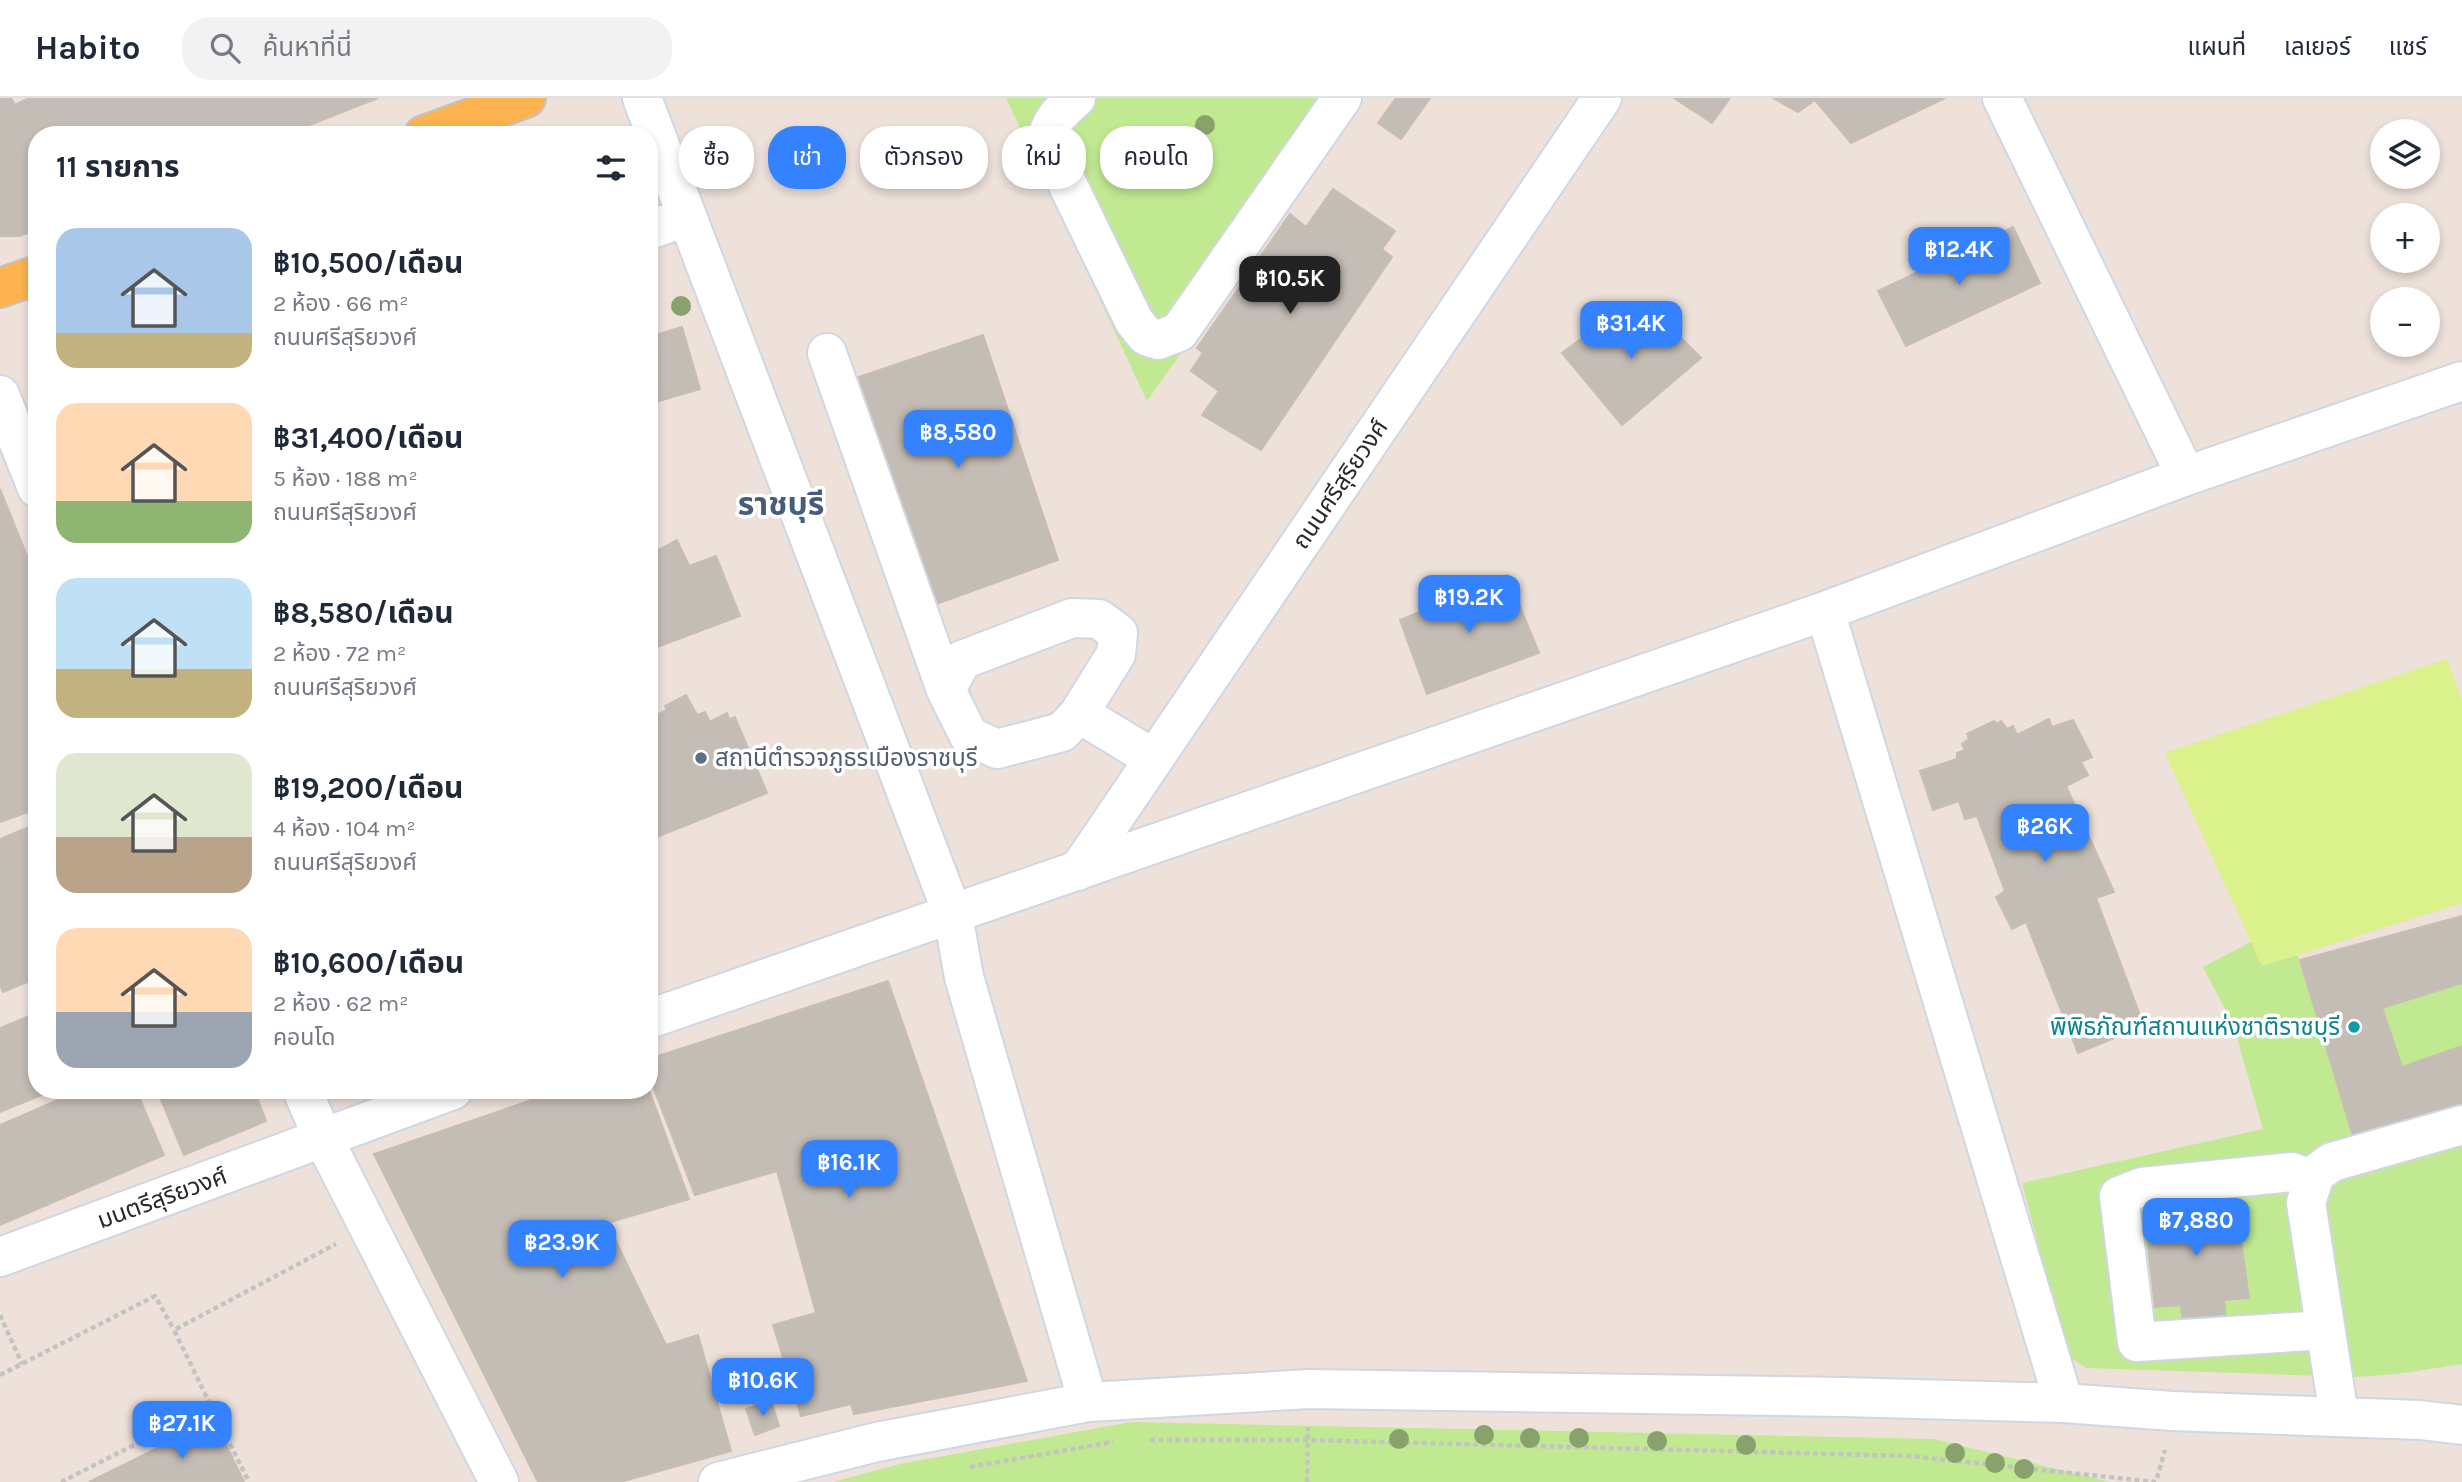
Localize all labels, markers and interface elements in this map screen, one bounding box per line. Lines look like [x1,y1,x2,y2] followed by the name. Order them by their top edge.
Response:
[182,17,672,80] search box
[35,29,140,67] text: Habito
[206,29,244,67] icon: search
[262,32,352,63] text: ค้นหาที่นี่
[2188,33,2246,61] text: แผนที่
[2284,33,2351,61] text: เลเยอร์
[2389,33,2427,61] text: แชร์
[2370,119,2440,357] map controls
[2370,119,2440,189] button: layers
[679,126,754,189] chip: ซื้อ
[768,126,846,189] chip: เช่า
[860,126,988,189] chip: ตัวกรอง
[1002,126,1086,189] chip: ใหม่
[1100,126,1213,189] chip: คอนโด
[56,149,180,185] text: 11 รายการ
[592,149,630,187] icon: filters
[2370,203,2440,273] button: +
[1902,228,2016,287] pin: ฿12.4K
[1924,236,1994,263] text: ฿12.4K
[273,245,463,281] text: ฿10,500/เดือน
[112,256,196,340] icon: home
[1233,256,1347,316] pin: ฿10.5K
[1255,265,1325,292] text: ฿10.5K
[2370,287,2440,357] button: −
[273,290,408,317] text: 2 ห้อง · 66 m²
[1574,302,1688,361] pin: ฿31.4K
[1596,310,1666,337] text: ฿31.4K
[273,324,417,351] text: ถนนศรีสุริยวงศ์
[901,410,1015,470] pin: ฿8,580
[1286,414,1394,555] street label: ถนนศรีสุริยวงศ์
[920,419,996,446] text: ฿8,580
[273,420,463,456] text: ฿31,400/เดือน
[112,431,196,515] icon: home
[273,465,418,492] text: 5 ห้อง · 188 m²
[738,486,824,523] district label: ราชบุรี
[273,499,417,526] text: ถนนศรีสุริยวงศ์
[1412,575,1526,635] pin: ฿19.2K
[1434,584,1504,611] text: ฿19.2K
[273,595,454,631] text: ฿8,580/เดือน
[112,606,196,690] icon: home
[273,640,406,667] text: 2 ห้อง · 72 m²
[273,674,417,701] text: ถนนศรีสุริยวงศ์
[715,744,978,773] place label: สถานีตำรวจภูธรเมืองราชบุรี
[693,750,709,766] marker: สถานีตำรวจภูธรเมืองราชบุรี
[273,770,463,806] text: ฿19,200/เดือน
[112,781,196,865] icon: home
[2004,804,2086,864] pin: ฿26K
[2017,813,2073,840] text: ฿26K
[273,815,416,842] text: 4 ห้อง · 104 m²
[273,849,417,876] text: ถนนศรีสุริยวงศ์
[273,945,464,981] text: ฿10,600/เดือน
[112,956,196,1040] icon: home
[273,990,409,1017] text: 2 ห้อง · 62 m²
[2050,1013,2340,1042] place label: พิพิธภัณฑ์สถานแห่งชาติราชบุรี
[2346,1019,2362,1035] marker: พิพิธภัณฑ์สถานแห่งชาติราชบุรี
[273,1024,335,1051] text: คอนโด
[792,1140,906,1200] pin: ฿16.1K
[817,1149,881,1176] text: ฿16.1K
[93,1162,231,1235] street label: มนตรีสุริยวงศ์
[2139,1198,2253,1258] pin: ฿7,880
[2159,1207,2233,1234] text: ฿7,880
[505,1220,619,1280] pin: ฿23.9K
[524,1229,600,1256] text: ฿23.9K
[706,1358,820,1418] pin: ฿10.6K
[728,1367,798,1394] text: ฿10.6K
[125,1402,239,1461] pin: ฿27.1K
[149,1410,215,1437] text: ฿27.1K

